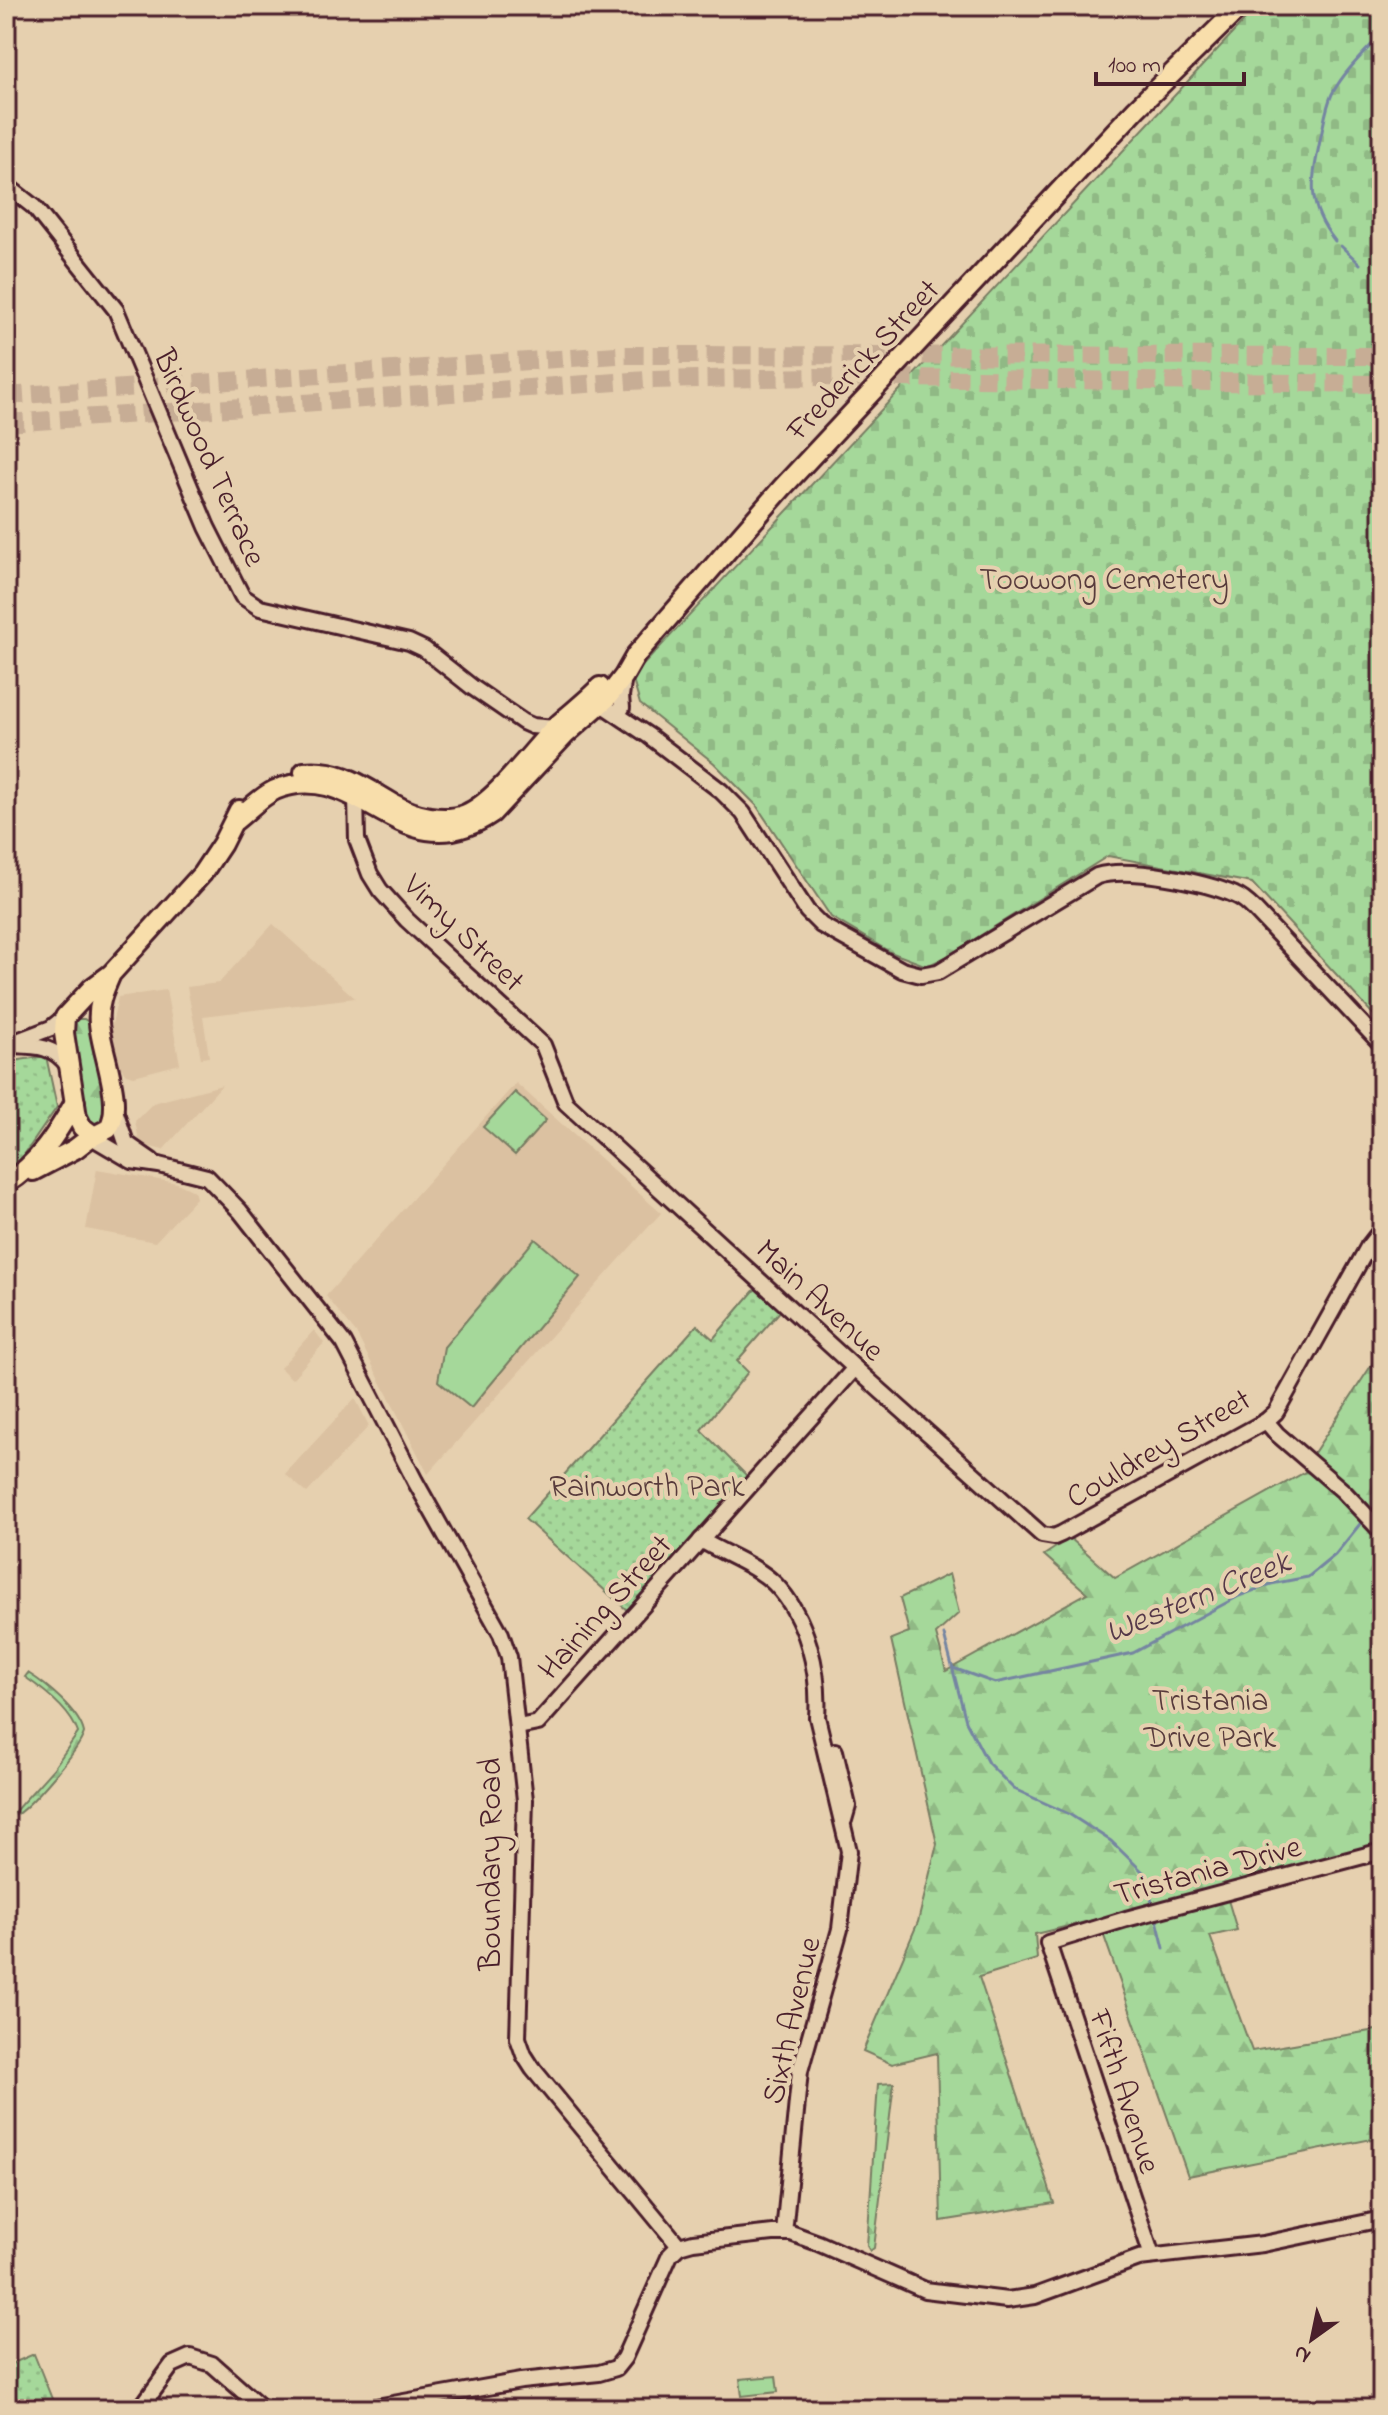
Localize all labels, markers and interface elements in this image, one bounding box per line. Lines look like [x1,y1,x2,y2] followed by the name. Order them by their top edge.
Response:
[1096,36,1244,86] scale bar
[1108,49,1161,84] text: 100 m
[776,269,953,454] street label: Frederick Street
[138,341,277,575] street label: Birdwood Terrace
[979,558,1229,605] park label: Toowong Cemetery
[390,864,534,1005] street label: Vimy Street
[743,1229,894,1374] street label: Main Avenue
[1059,1378,1261,1522] street label: Couldrey Street
[549,1465,746,1512] park label: Rainworth Park
[528,1525,685,1692] street label: Haining Street
[1098,1538,1301,1659] water label: Western Creek
[1143,1679,1277,1763] park label: Tristania Drive Park
[469,1758,516,1971] street label: Boundary Road
[1109,1825,1307,1920] street label: Tristania Drive
[751,1932,836,2109] street label: Sixth Avenue
[1074,2003,1171,2181] street label: Fifth Avenue
[1272,2299,1352,2379] north arrow
[1288,2336,1318,2371] text: N

